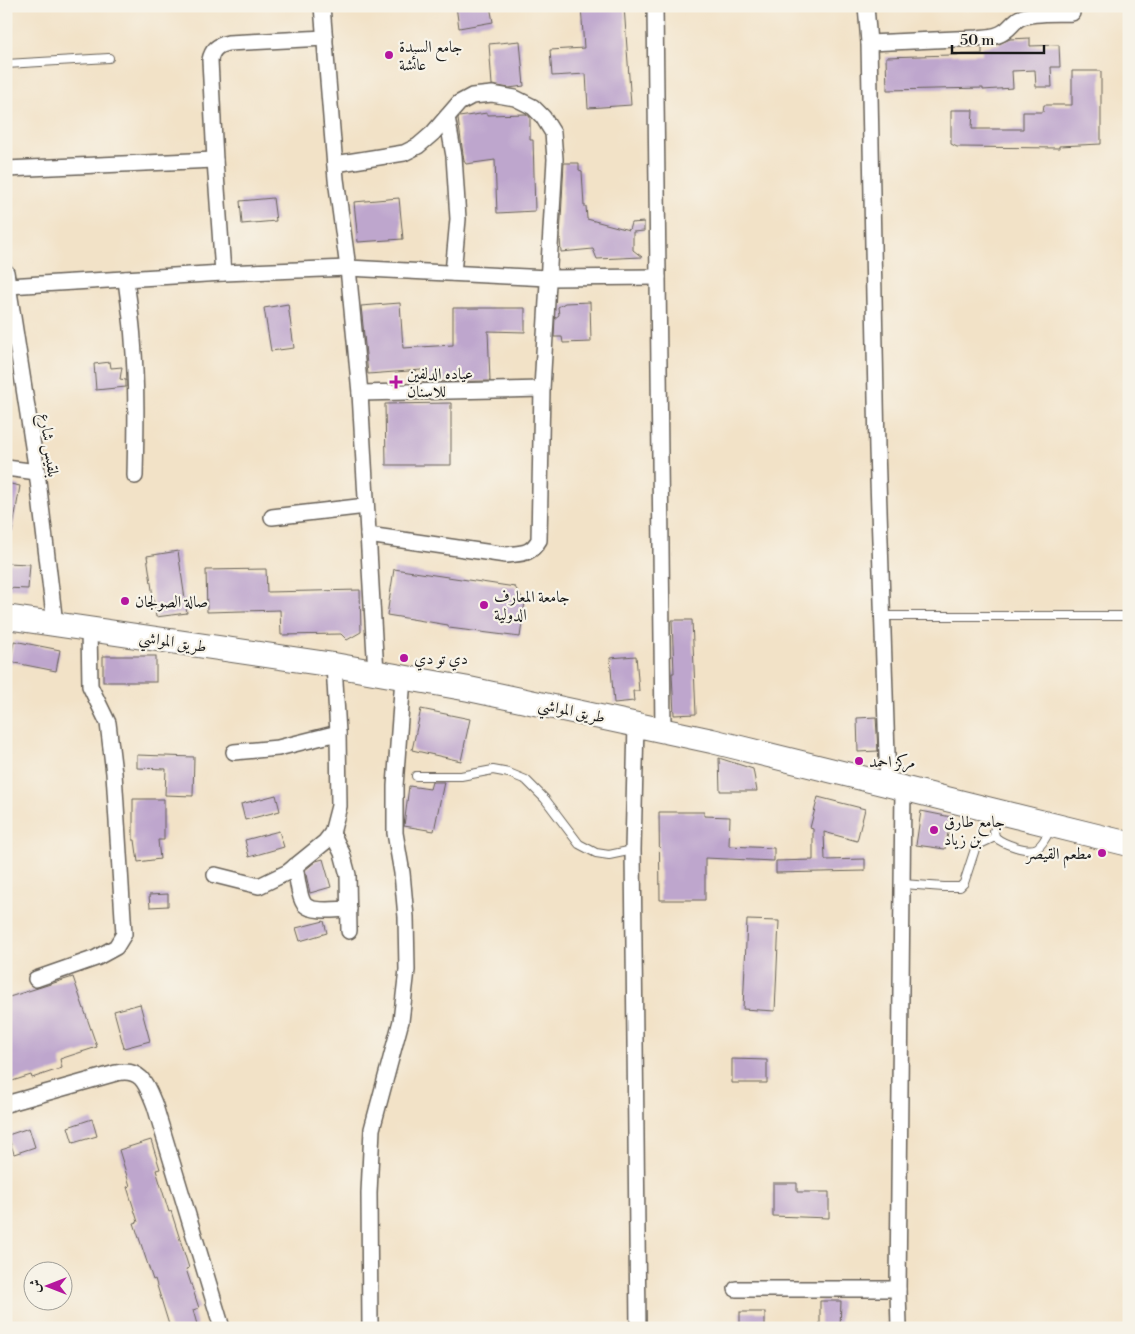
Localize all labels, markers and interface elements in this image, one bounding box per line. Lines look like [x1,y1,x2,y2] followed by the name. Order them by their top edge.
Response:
[952,22,1045,54] scale bar
[960,31,994,50] text: 50 m
[399,37,462,75] place label: جامع السيدة عائشة
[383,49,395,61] marker: جامع السيدة عائشة
[407,364,473,402] place label: عياده الدلفين للاسنان
[389,375,403,389] marker: عياده الدلفين للاسنان
[32,412,63,479] street label: بلقيس شارع
[494,587,570,625] place label: جامعة المعارف الدولية
[135,592,208,612] place label: صالة الصولجان
[119,595,131,607] marker: صالة الصولجان
[478,599,490,611] marker: جامعة المعارف الدولية
[137,627,208,662] street label: طريق المواشي
[414,649,468,671] place label: دي تو دي
[398,652,410,664] marker: دي تو دي
[535,694,607,733] street label: طريق المواشي
[869,752,915,773] place label: مركز احمد
[853,755,865,767] marker: مركز احمد
[944,812,1005,850] place label: جامع طارق بن زياد
[928,824,940,836] marker: جامع طارق بن زياد
[1024,844,1092,869] place label: مطعم القيصر
[1096,847,1108,859] marker: مطعم القيصر
[22,1262,72,1312] north arrow
[27,1279,45,1293] text: ش

